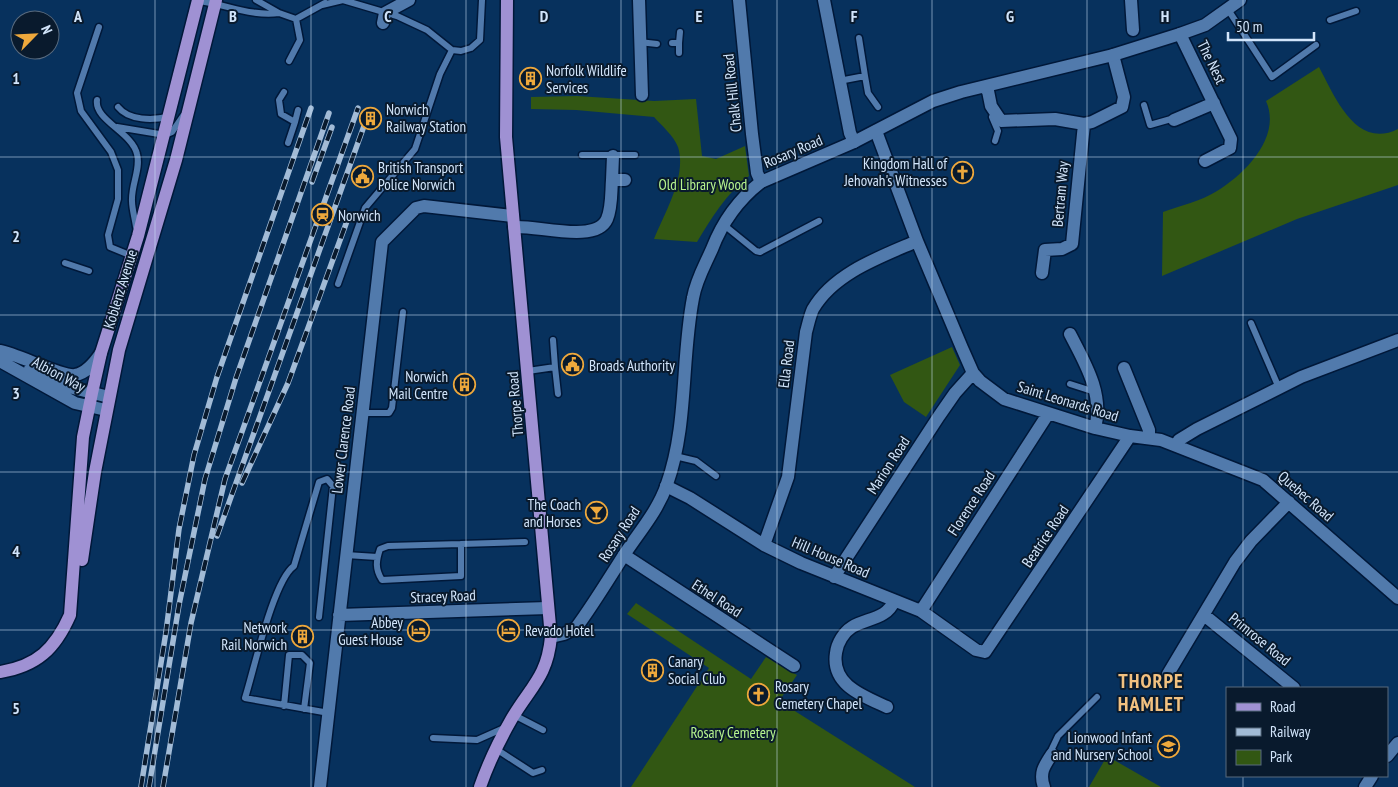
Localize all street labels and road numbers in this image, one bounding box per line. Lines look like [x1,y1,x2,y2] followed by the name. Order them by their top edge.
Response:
[1193,37,1231,87] street label: The Nest
[718,53,746,133] street label: Chalk Hill Road
[761,130,825,172] street label: Rosary Road
[1048,160,1072,228] street label: Bertram Way
[99,247,141,331] street label: Koblenz Avenue
[774,339,798,389] street label: Ella Road
[29,352,89,396] street label: Albion Way
[503,371,527,437] street label: Thorpe Road
[1015,377,1121,425] street label: Saint Leonards Road
[327,386,359,494] street label: Lower Clarence Road
[862,433,914,497] street label: Marion Road
[943,467,999,539] street label: Florence Road
[1274,467,1338,525] street label: Quebec Road
[1017,501,1073,571] street label: Beatrice Road
[594,503,644,565] street label: Rosary Road
[789,532,873,582] street label: Hill House Road
[689,575,745,621] street label: Ethel Road
[410,585,476,607] street label: Stracey Road
[1225,608,1295,670] street label: Primrose Road

